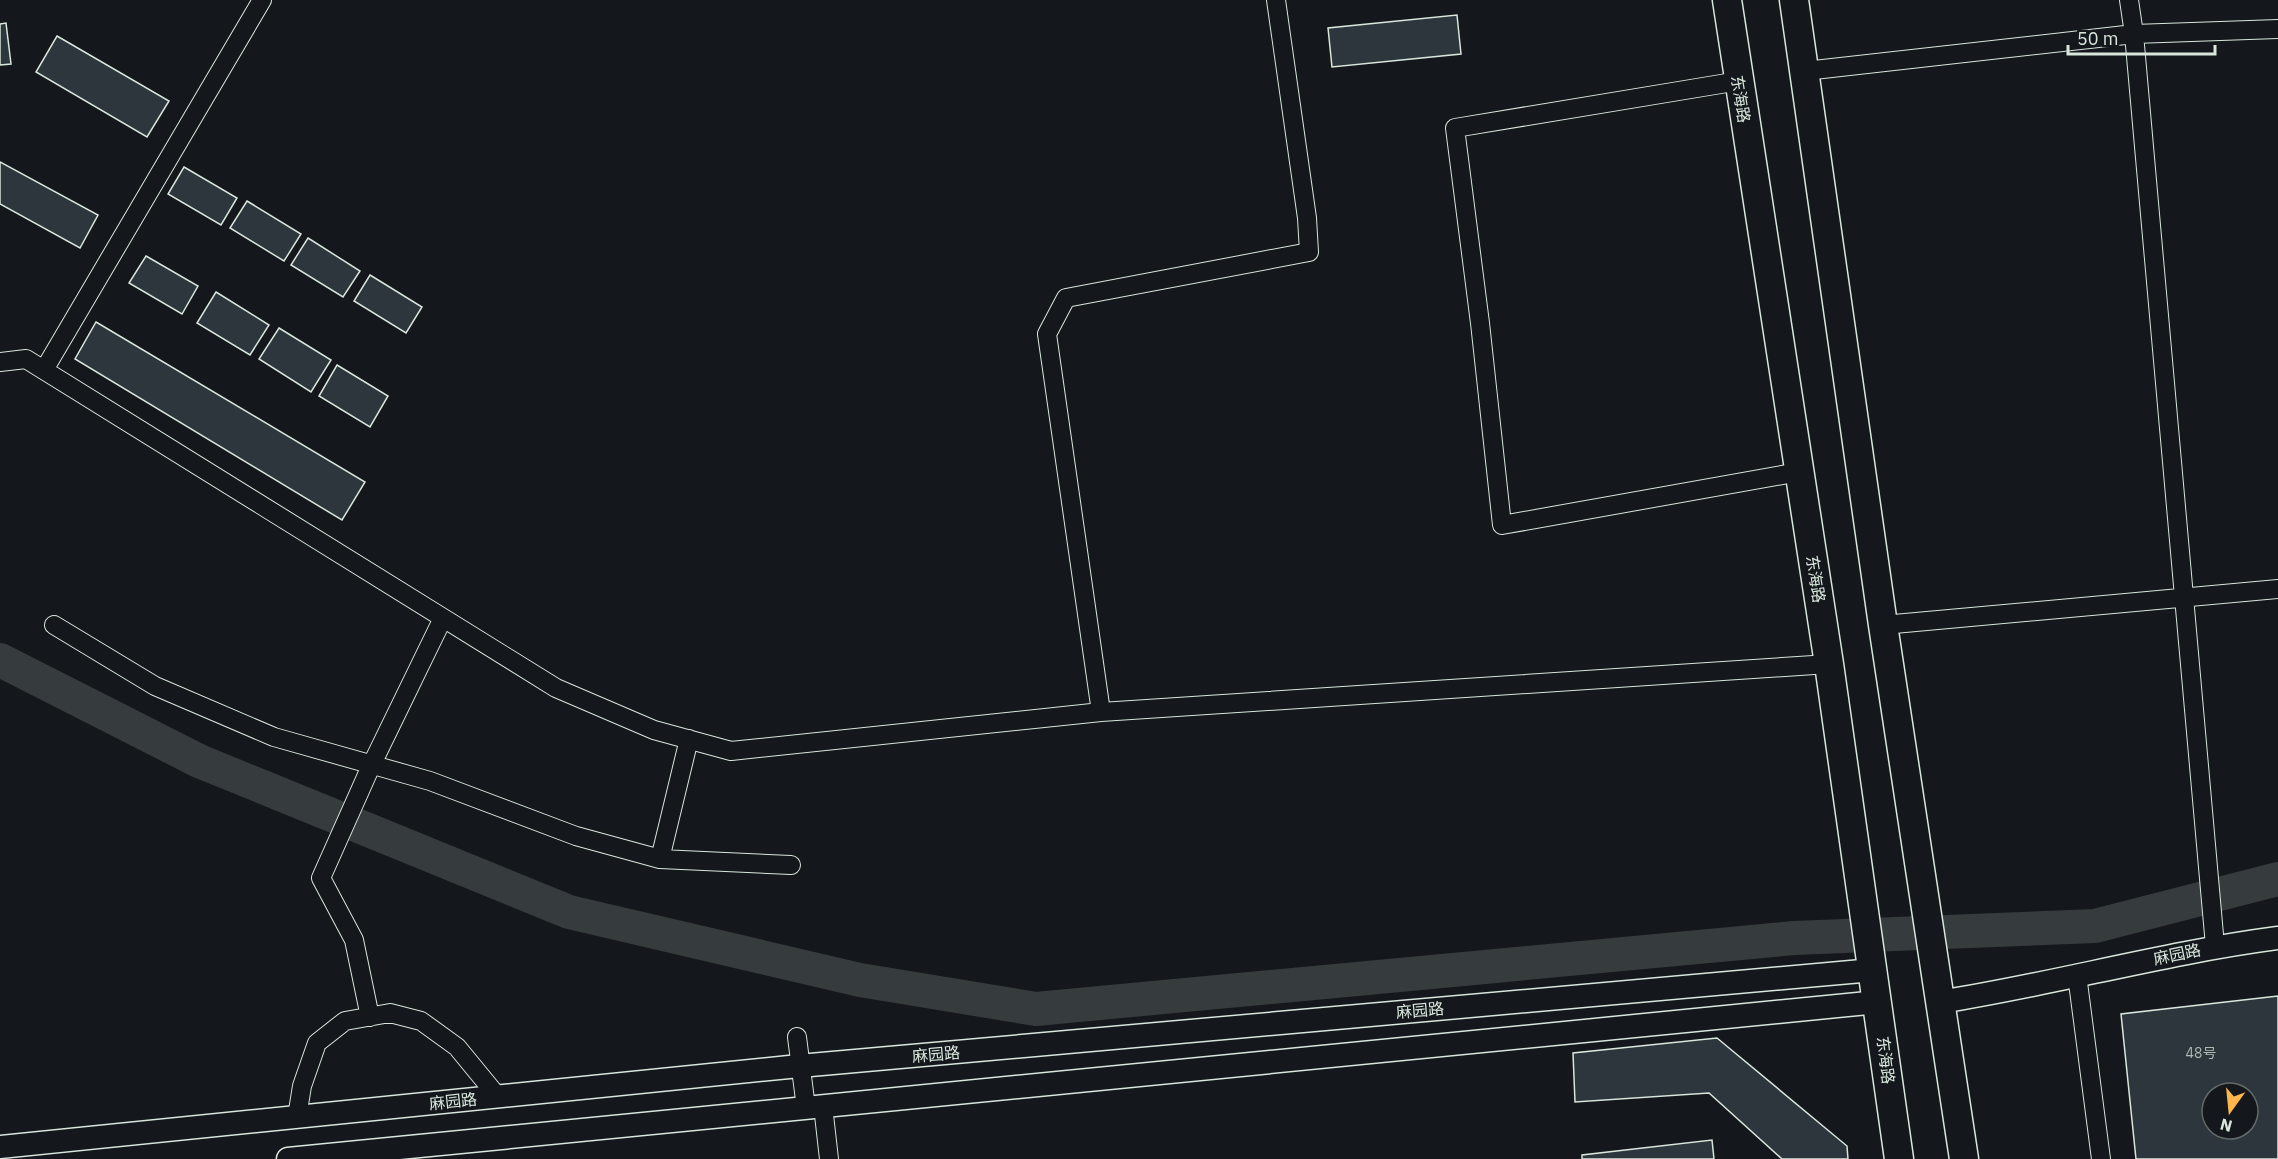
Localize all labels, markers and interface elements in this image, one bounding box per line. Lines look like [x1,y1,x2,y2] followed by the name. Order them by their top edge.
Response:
[2068,18,2215,56] scale bar
[2077,27,2119,50] text: 50 m
[1727,74,1755,124] street label: 东海路
[1802,554,1830,604] street label: 东海路
[2151,939,2203,969] street label: 麻园路
[1395,998,1445,1022] street label: 麻园路
[1873,1035,1899,1085] street label: 东海路
[911,1042,961,1066] street label: 麻园路
[2186,1044,2216,1062] house number: 48号
[2200,1081,2260,1141] north arrow
[428,1089,478,1113] street label: 麻园路
[2218,1114,2234,1137] text: N

